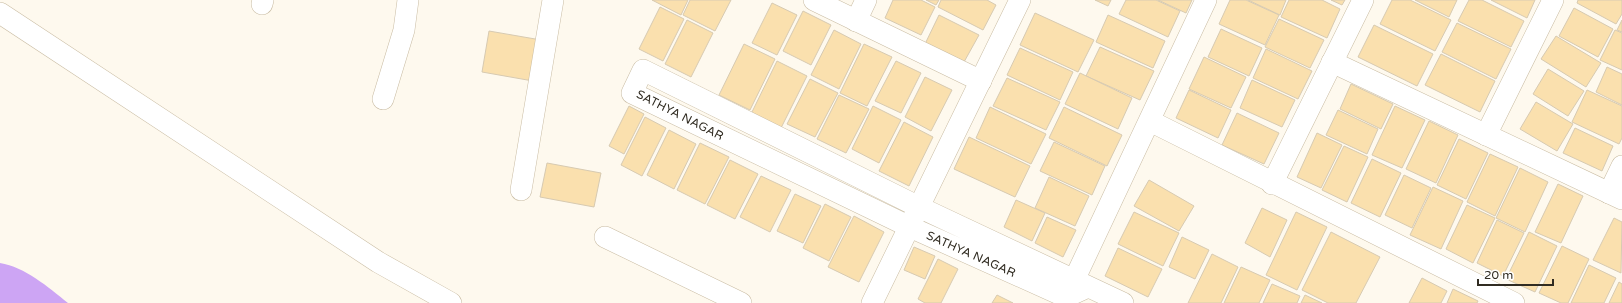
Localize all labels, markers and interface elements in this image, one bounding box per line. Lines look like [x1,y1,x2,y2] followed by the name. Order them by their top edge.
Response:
[634,87,726,143] street label: SATHYA NAGAR
[924,228,1018,280] street label: SATHYA NAGAR
[1478,261,1553,287] scale bar
[1484,268,1513,282] text: 20 m

